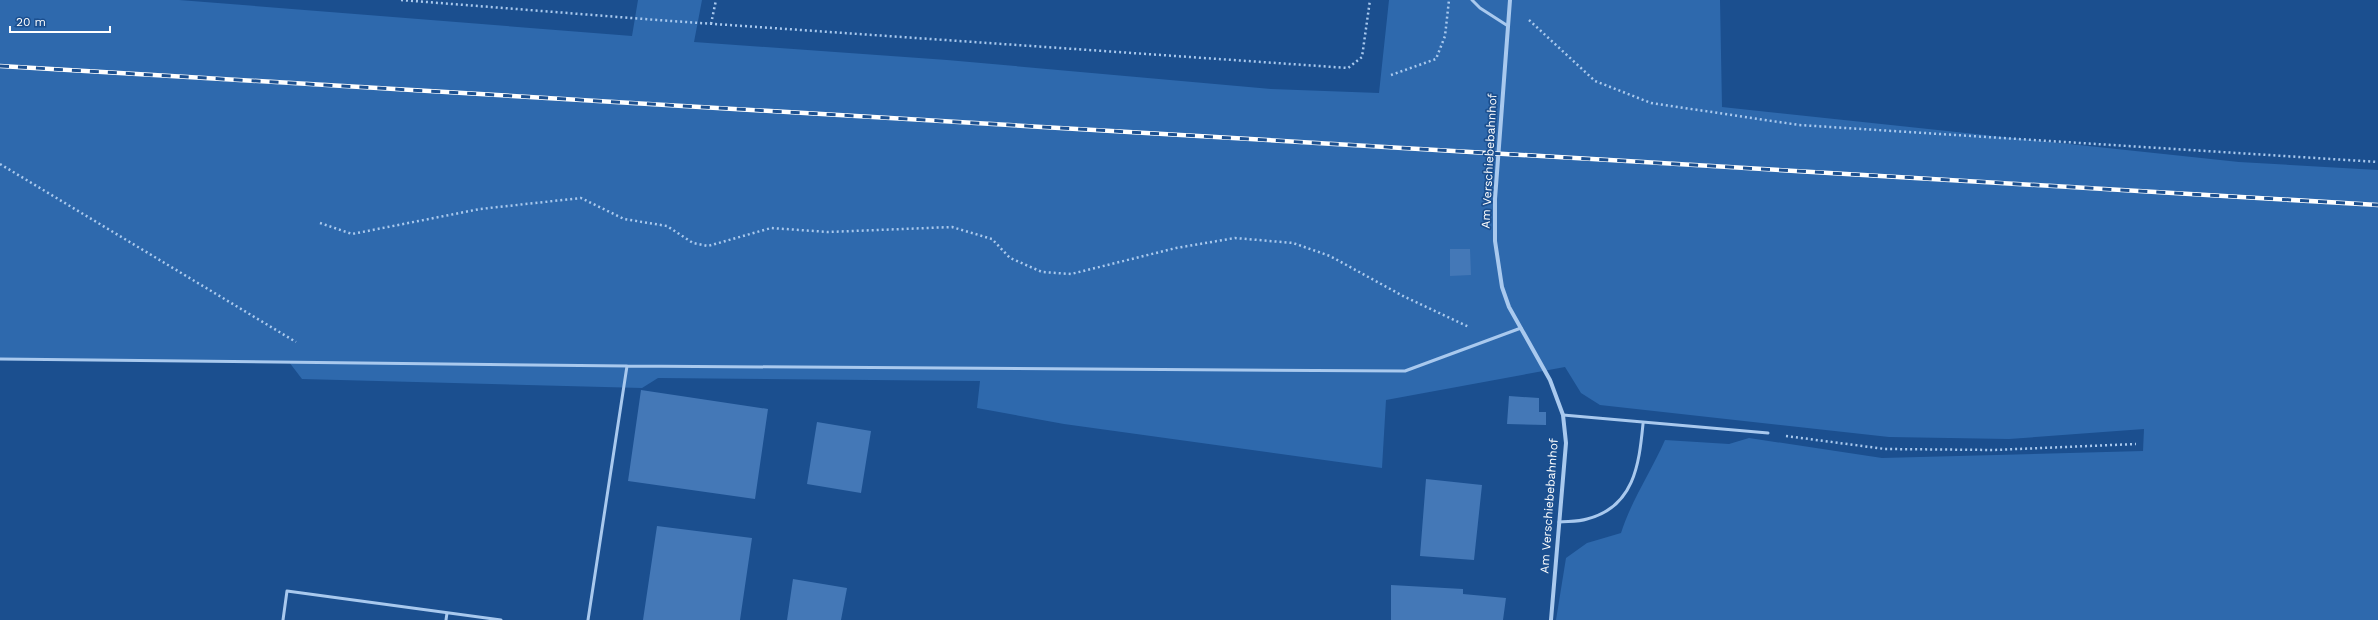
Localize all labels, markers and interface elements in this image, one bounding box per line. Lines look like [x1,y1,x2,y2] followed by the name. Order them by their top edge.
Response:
[10,8,110,34] scale bar
[16,15,46,29] text: 20 m
[1478,93,1500,229] street label: Am Verschiebebahnhof
[1537,438,1561,574] street label: Am Verschiebebahnhof

